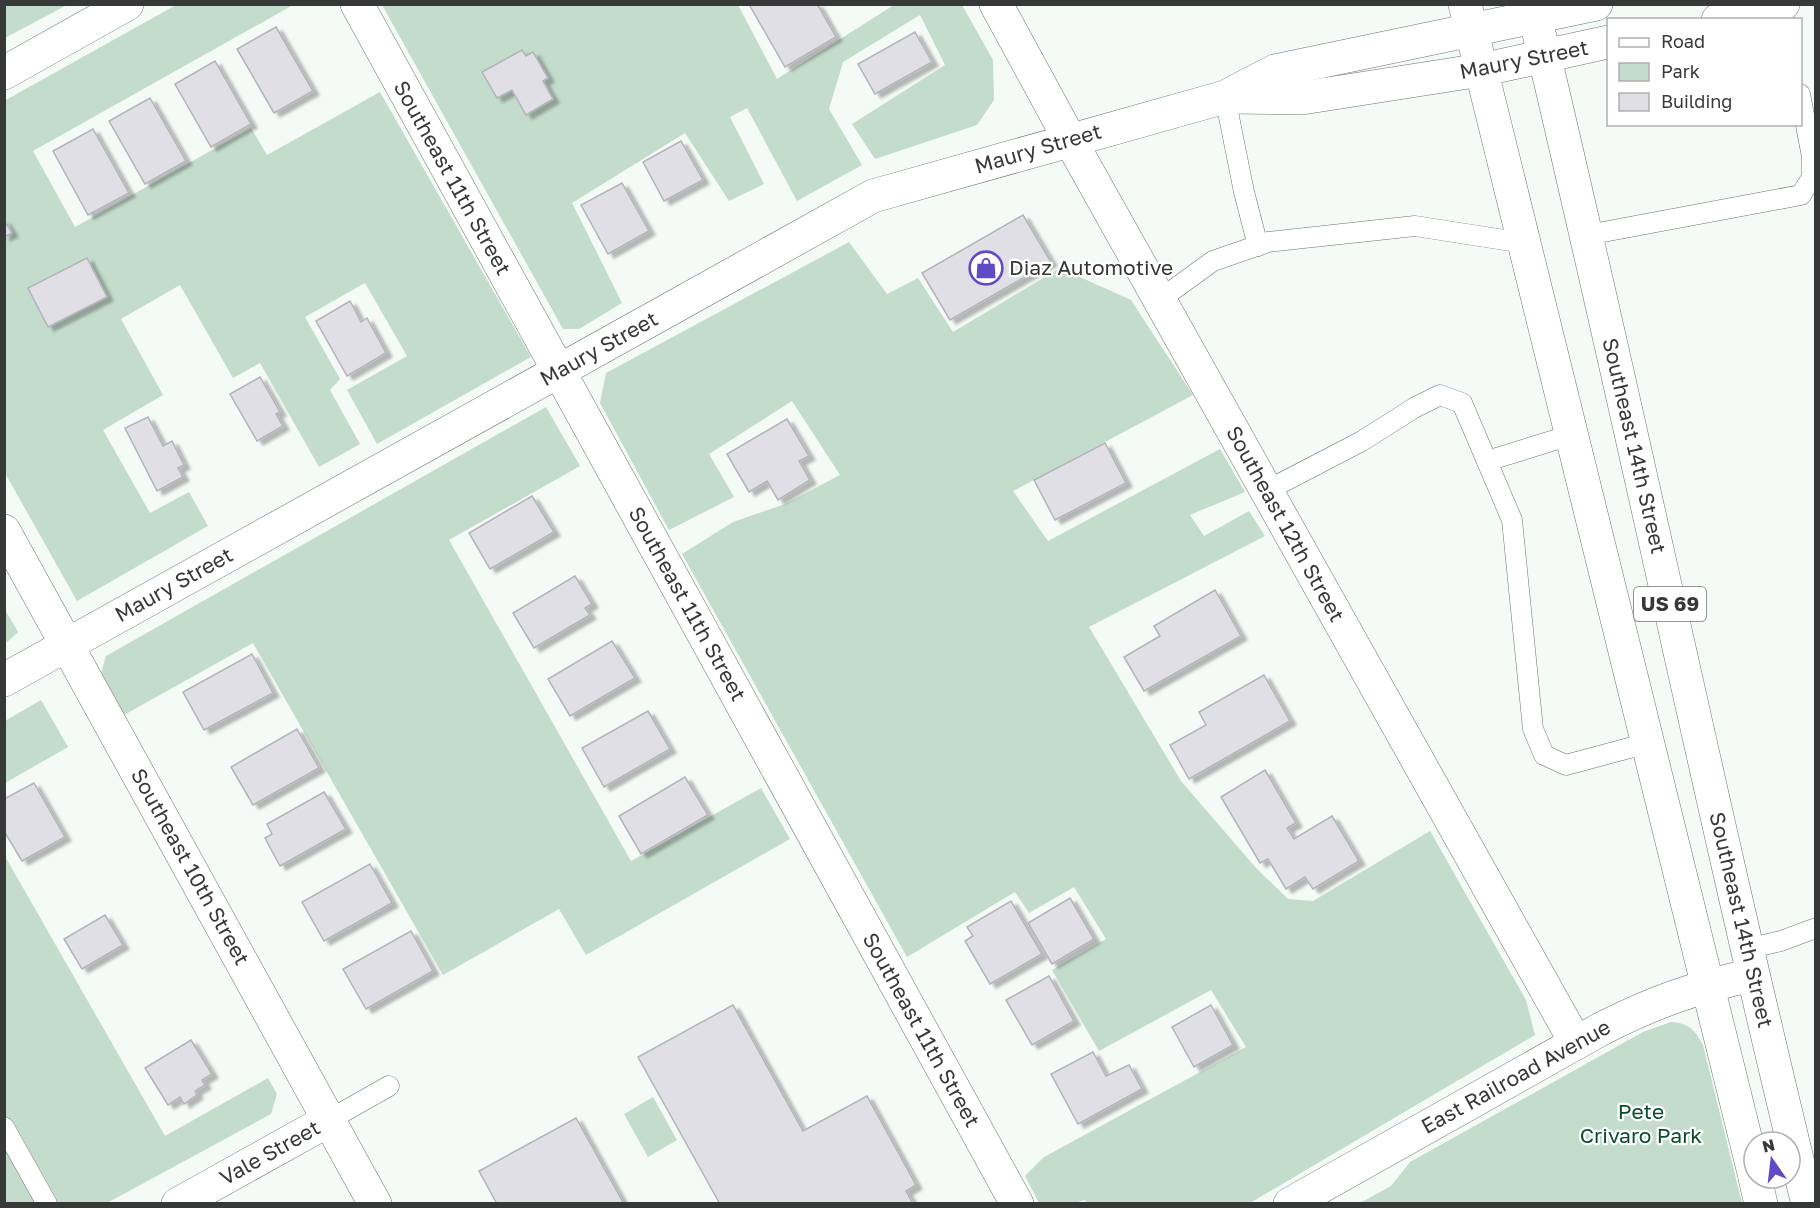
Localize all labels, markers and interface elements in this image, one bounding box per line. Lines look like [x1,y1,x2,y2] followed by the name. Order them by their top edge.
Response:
[1607,18,1802,126] legend
[1661,30,1705,52] text: Road
[1457,34,1590,84] street label: Maury Street
[1661,60,1700,82] text: Park
[389,76,517,279] street label: Southeast 11th Street
[1661,90,1732,112] text: Building
[971,118,1104,179] street label: Maury Street
[968,250,1004,286] shop icon: Diaz Automotive
[1009,254,1173,280] place label: Diaz Automotive
[535,305,662,391] street label: Maury Street
[1597,335,1672,556] street label: Southeast 14th Street
[1221,421,1351,626] street label: Southeast 12th Street
[624,502,752,705] street label: Southeast 11th Street
[110,541,237,627] street label: Maury Street
[1634,587,1706,621] road number: US 69
[126,764,256,969] street label: Southeast 10th Street
[1704,809,1779,1030] street label: Southeast 14th Street
[858,928,986,1131] street label: Southeast 11th Street
[1416,1013,1615,1139] street label: East Railroad Avenue
[1580,1098,1702,1148] park label: Pete Crivaro Park
[215,1114,324,1190] street label: Vale Street
[1742,1130,1802,1190] north arrow
[1760,1134,1777,1157] text: N

